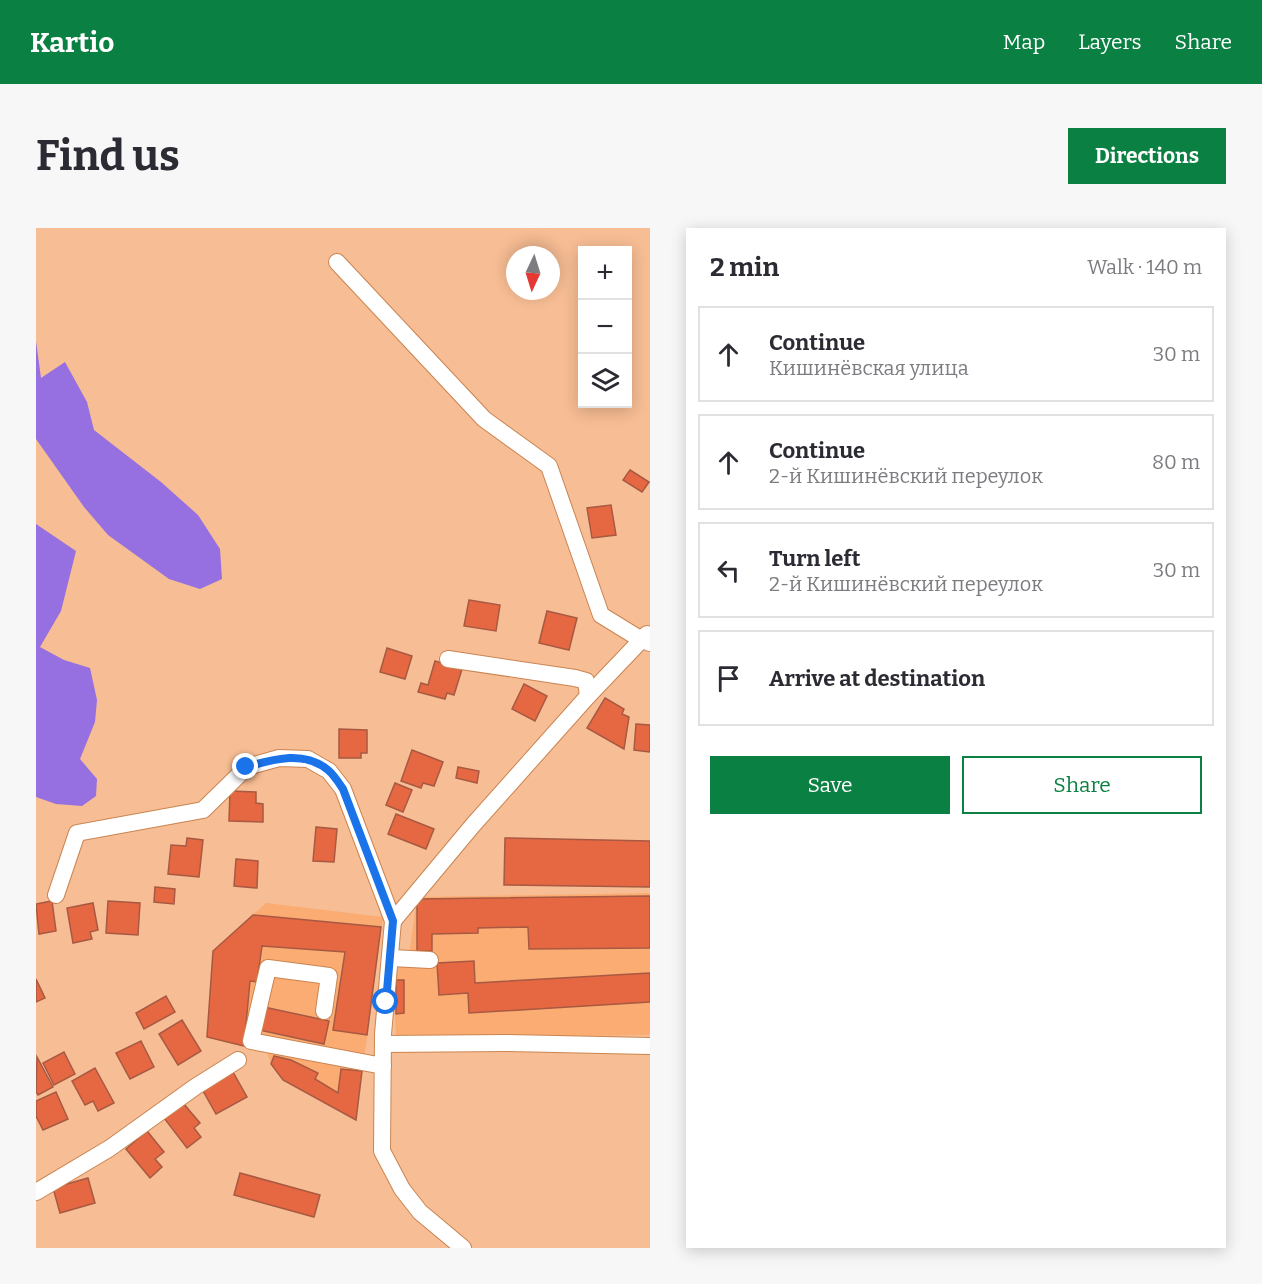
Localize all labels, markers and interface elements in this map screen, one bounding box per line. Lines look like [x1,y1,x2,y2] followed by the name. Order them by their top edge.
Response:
[30,26,114,59] text: Kartio
[1003,29,1045,55] text: Map
[1078,29,1142,55] text: Layers
[1175,29,1232,55] text: Share
[1068,128,1226,184] button: Directions
[36,131,180,181] text: Find us
[506,246,560,300] north arrow
[578,246,632,408] map controls
[578,246,632,300] button: +
[710,252,779,283] text: 2 min
[1087,255,1202,279] text: Walk · 140 m
[578,300,632,354] button: −
[769,329,865,356] text: Continue
[712,338,745,371] icon: ahead
[1153,342,1200,366] text: 30 m
[578,354,632,408] button: layers
[769,356,969,380] text: Кишинёвская улица
[769,437,865,464] text: Continue
[712,446,745,479] icon: ahead
[1152,450,1200,474] text: 80 m
[769,464,1043,488] text: 2-й Кишинёвский переулок
[769,545,861,572] text: Turn left
[712,554,745,587] icon: left
[1153,558,1200,582] text: 30 m
[769,572,1043,596] text: 2-й Кишинёвский переулок
[712,662,745,695] icon: arrive
[769,665,985,692] text: Arrive at destination
[232,753,258,779] route end
[710,756,950,814] button: Save
[962,756,1202,814] button: Share
[372,988,398,1014] route start

